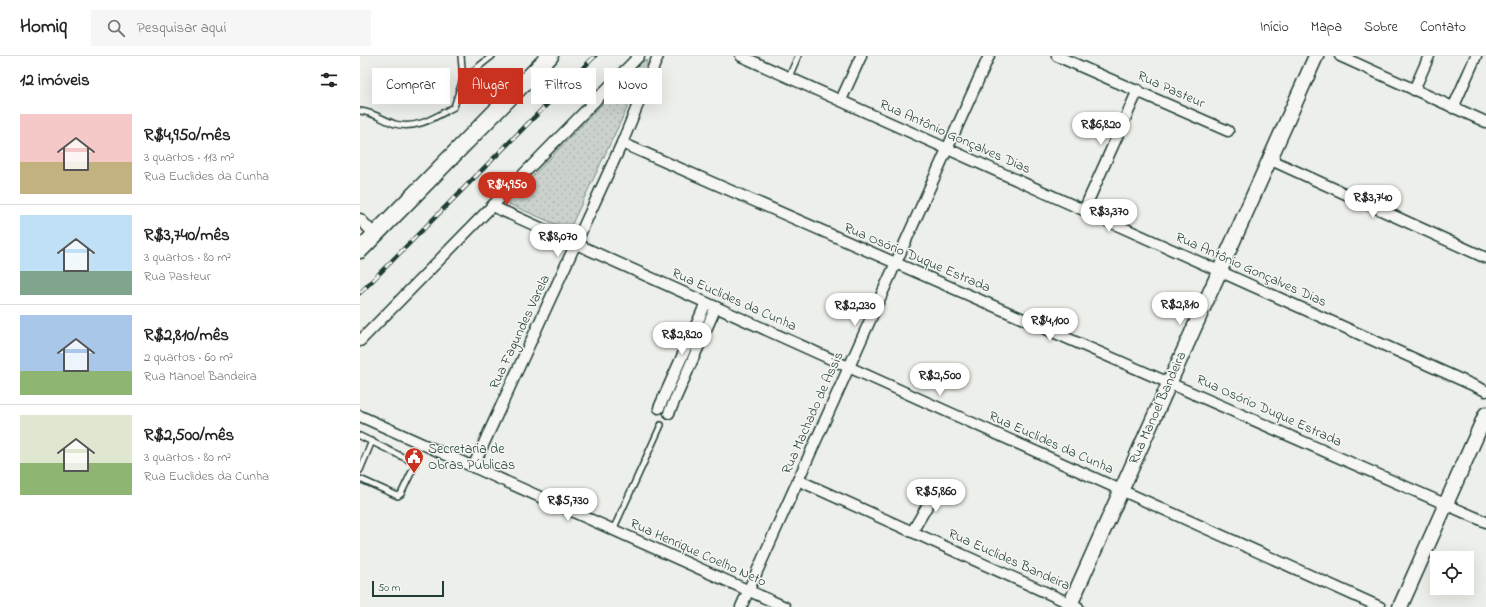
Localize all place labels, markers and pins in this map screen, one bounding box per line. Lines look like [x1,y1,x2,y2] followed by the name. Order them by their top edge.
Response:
[1064,112,1138,146] pin: R$6,820
[470,172,544,206] pin: R$4,950
[1336,185,1410,219] pin: R$3,740
[1072,199,1146,233] pin: R$3,370
[521,224,595,258] pin: R$8,070
[1143,292,1217,326] pin: R$2,810
[818,293,892,327] pin: R$2,230
[1013,308,1087,342] pin: R$4,100
[645,322,719,356] pin: R$2,820
[903,363,977,397] pin: R$2,500
[428,439,515,476] place label: Secretaria de Obras Públicas
[403,446,425,474] public building icon: Secretaria de Obras Públicas
[899,479,973,513] pin: R$5,860
[531,488,605,522] pin: R$5,730

